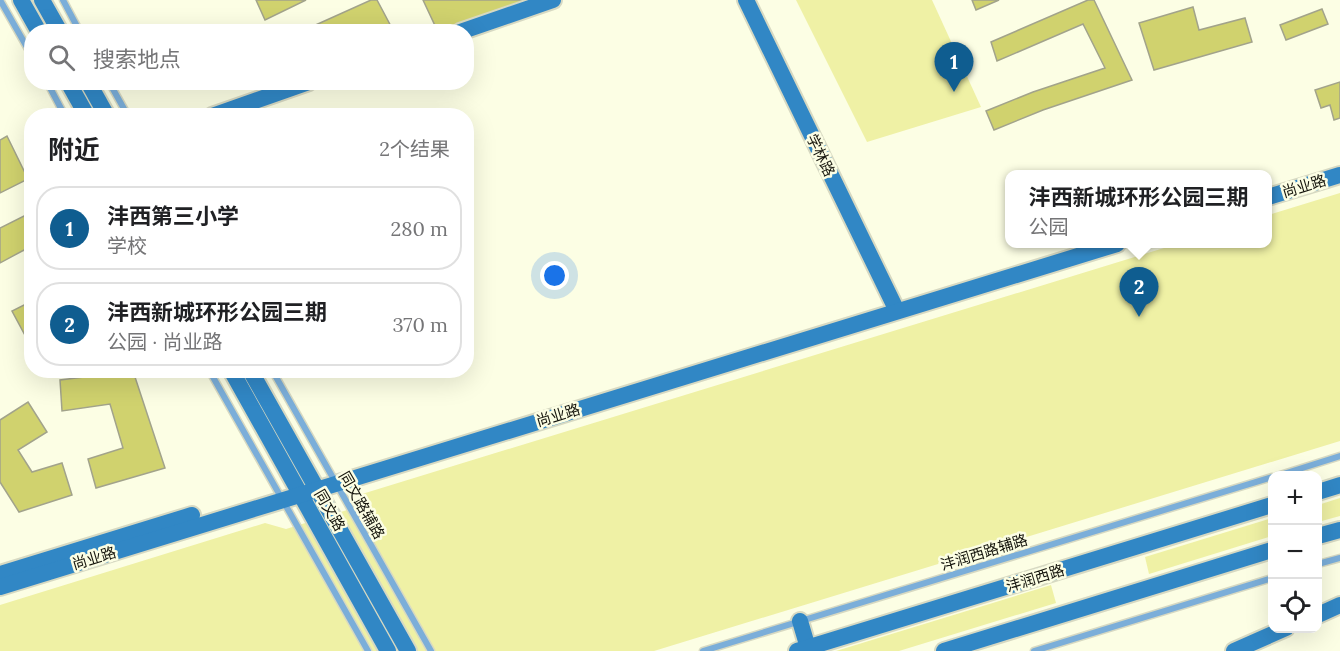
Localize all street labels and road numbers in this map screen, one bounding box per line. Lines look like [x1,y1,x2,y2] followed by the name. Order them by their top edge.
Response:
[803,131,839,179] street label: 学林路
[1280,170,1328,202] street label: 尚业路
[534,399,582,431] street label: 尚业路
[335,468,389,542] street label: 同文路辅路
[311,486,349,534] street label: 同文路
[938,530,1030,574] street label: 沣润西路辅路
[70,542,118,574] street label: 尚业路
[1004,560,1066,596] street label: 沣润西路

